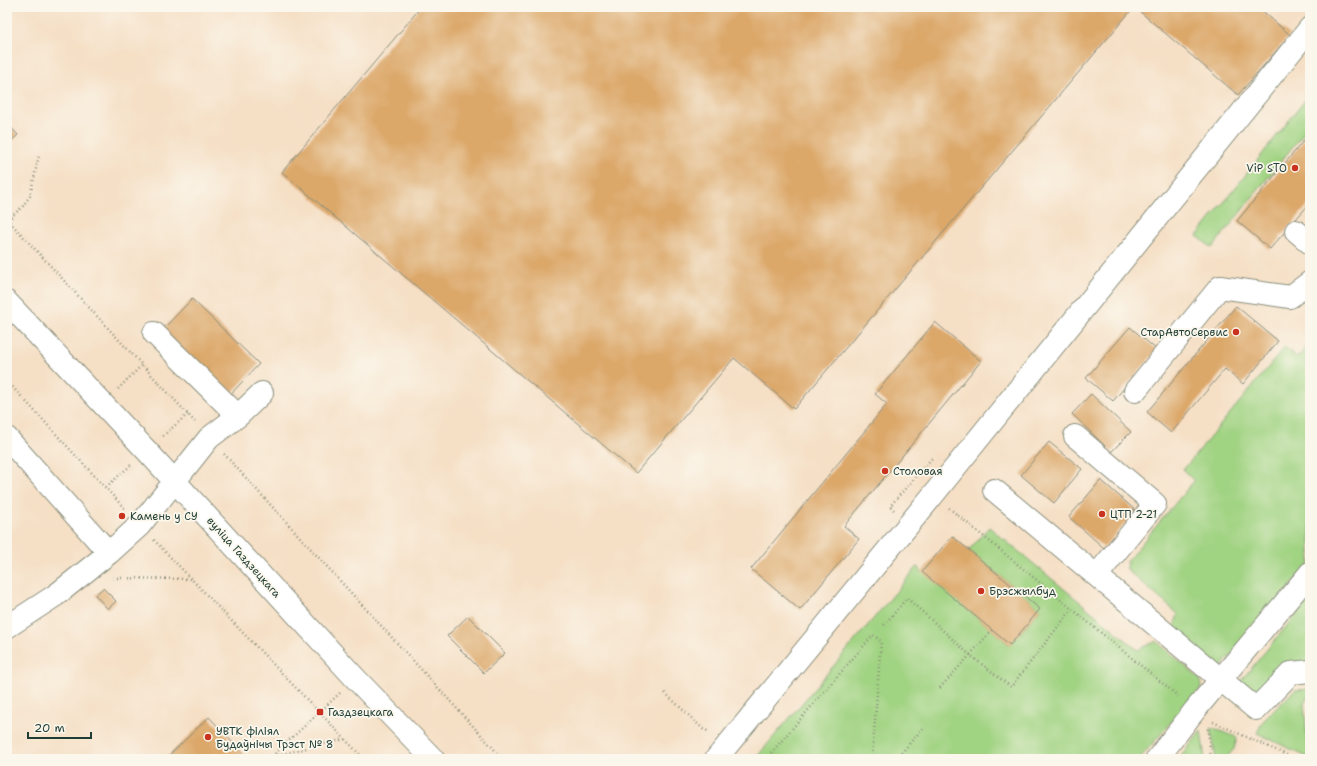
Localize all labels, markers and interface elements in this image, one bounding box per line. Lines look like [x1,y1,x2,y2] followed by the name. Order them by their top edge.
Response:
[1246,161,1287,176] place label: ViP STO
[1290,163,1300,173] marker: ViP STO
[1141,325,1228,340] place label: СтарАвтоСервис
[1231,327,1241,337] marker: СтарАвтоСервис
[893,464,942,479] place label: Столовая
[880,466,890,476] marker: Столовая
[1110,507,1157,522] place label: ЦТП 2-21
[130,509,198,524] place label: Камень у СУ
[1097,509,1107,519] marker: ЦТП 2-21
[117,511,127,521] marker: Камень у СУ
[203,514,284,601] street label: вуліца Газдзецкага
[989,584,1056,599] place label: Брэсжылбуд
[976,586,986,596] marker: Брэсжылбуд
[328,705,394,720] place label: Газдзецкага
[315,707,325,717] marker: Газдзецкага
[28,714,91,740] scale bar
[34,720,65,736] text: 20 m
[216,724,333,752] place label: УВТК філіял Будаўнічы Трэст № 8
[203,732,213,742] marker: УВТК філіял Будаўнічы Трэст № 8

